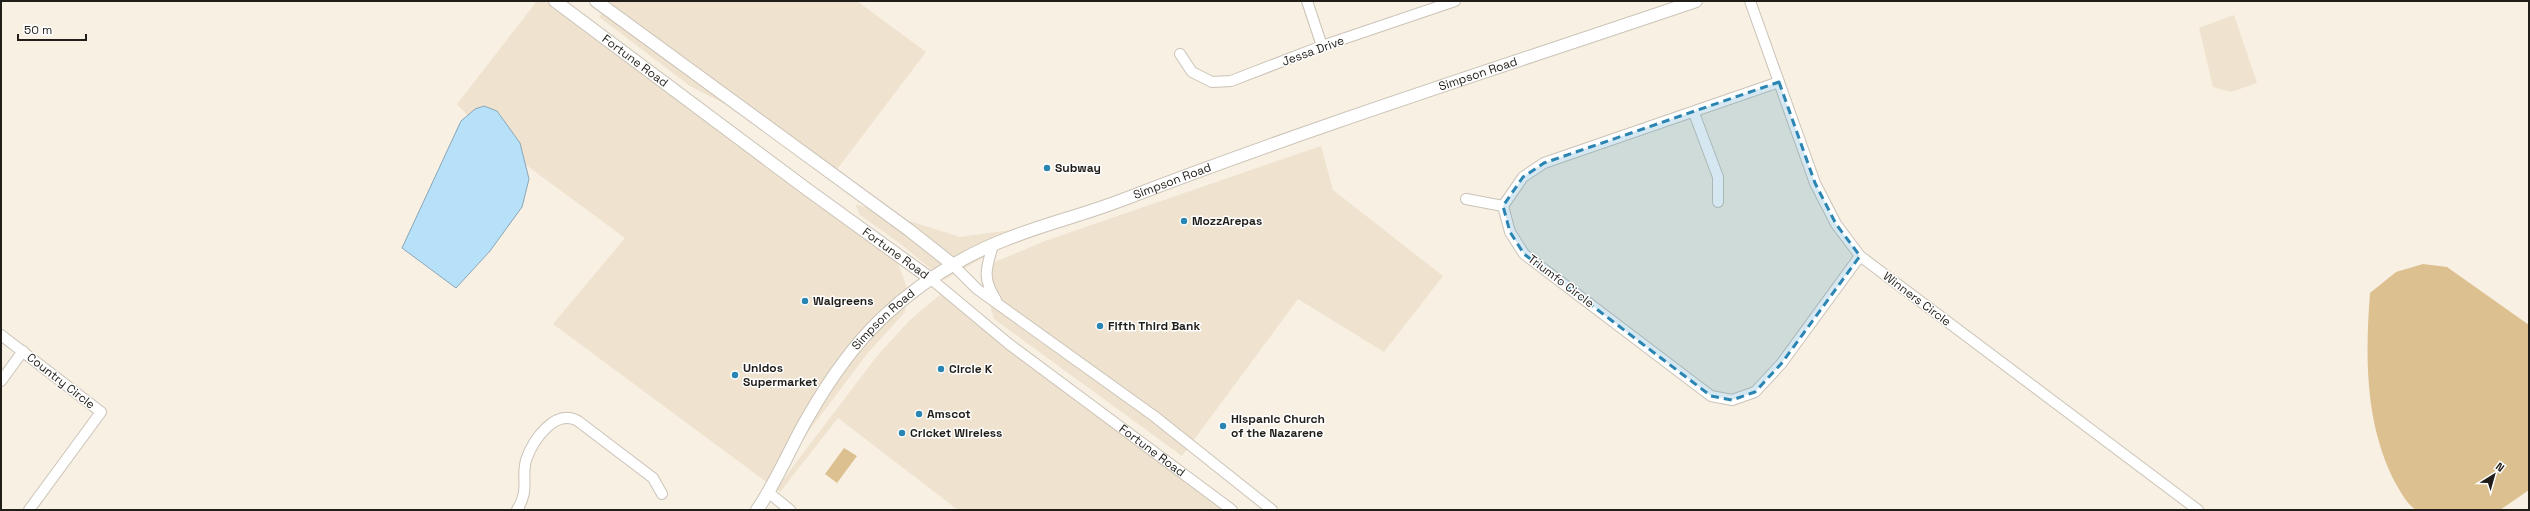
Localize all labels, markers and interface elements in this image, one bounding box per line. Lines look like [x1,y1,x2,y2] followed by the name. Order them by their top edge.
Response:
[18,16,86,42] scale bar
[24,22,52,38] text: 50 m
[599,31,671,91] street label: Fortune Road
[1280,32,1346,70] street label: Jessa Drive
[1436,53,1519,95] street label: Simpson Road
[1131,159,1213,203] street label: Simpson Road
[1055,160,1101,176] place label: Subway
[1042,163,1052,173] marker: Subway
[1192,213,1262,229] place label: MozzArepas
[1179,216,1189,226] marker: MozzArepas
[859,224,932,283] street label: Fortune Road
[1525,251,1597,311] street label: Triumfo Circle
[1880,268,1954,330] street label: Winners Circle
[848,285,918,353] street label: Simpson Road
[813,293,874,309] place label: Walgreens
[800,296,810,306] marker: Walgreens
[1108,318,1200,334] place label: Fifth Third Bank
[1095,321,1105,331] marker: Fifth Third Bank
[24,349,98,413] street label: Country Circle
[743,360,818,390] place label: Unidos Supermarket
[949,361,993,377] place label: Circle K
[936,364,946,374] marker: Circle K
[730,370,740,380] marker: Unidos Supermarket
[927,406,971,422] place label: Amscot
[914,409,924,419] marker: Amscot
[1231,411,1325,441] place label: Hispanic Church of the Nazarene
[1116,421,1188,480] street label: Fortune Road
[1218,421,1228,431] marker: Hispanic Church of the Nazarene
[910,425,1002,441] place label: Cricket Wireless
[897,428,907,438] marker: Cricket Wireless
[2474,455,2514,495] north arrow
[2493,459,2507,475] text: N

